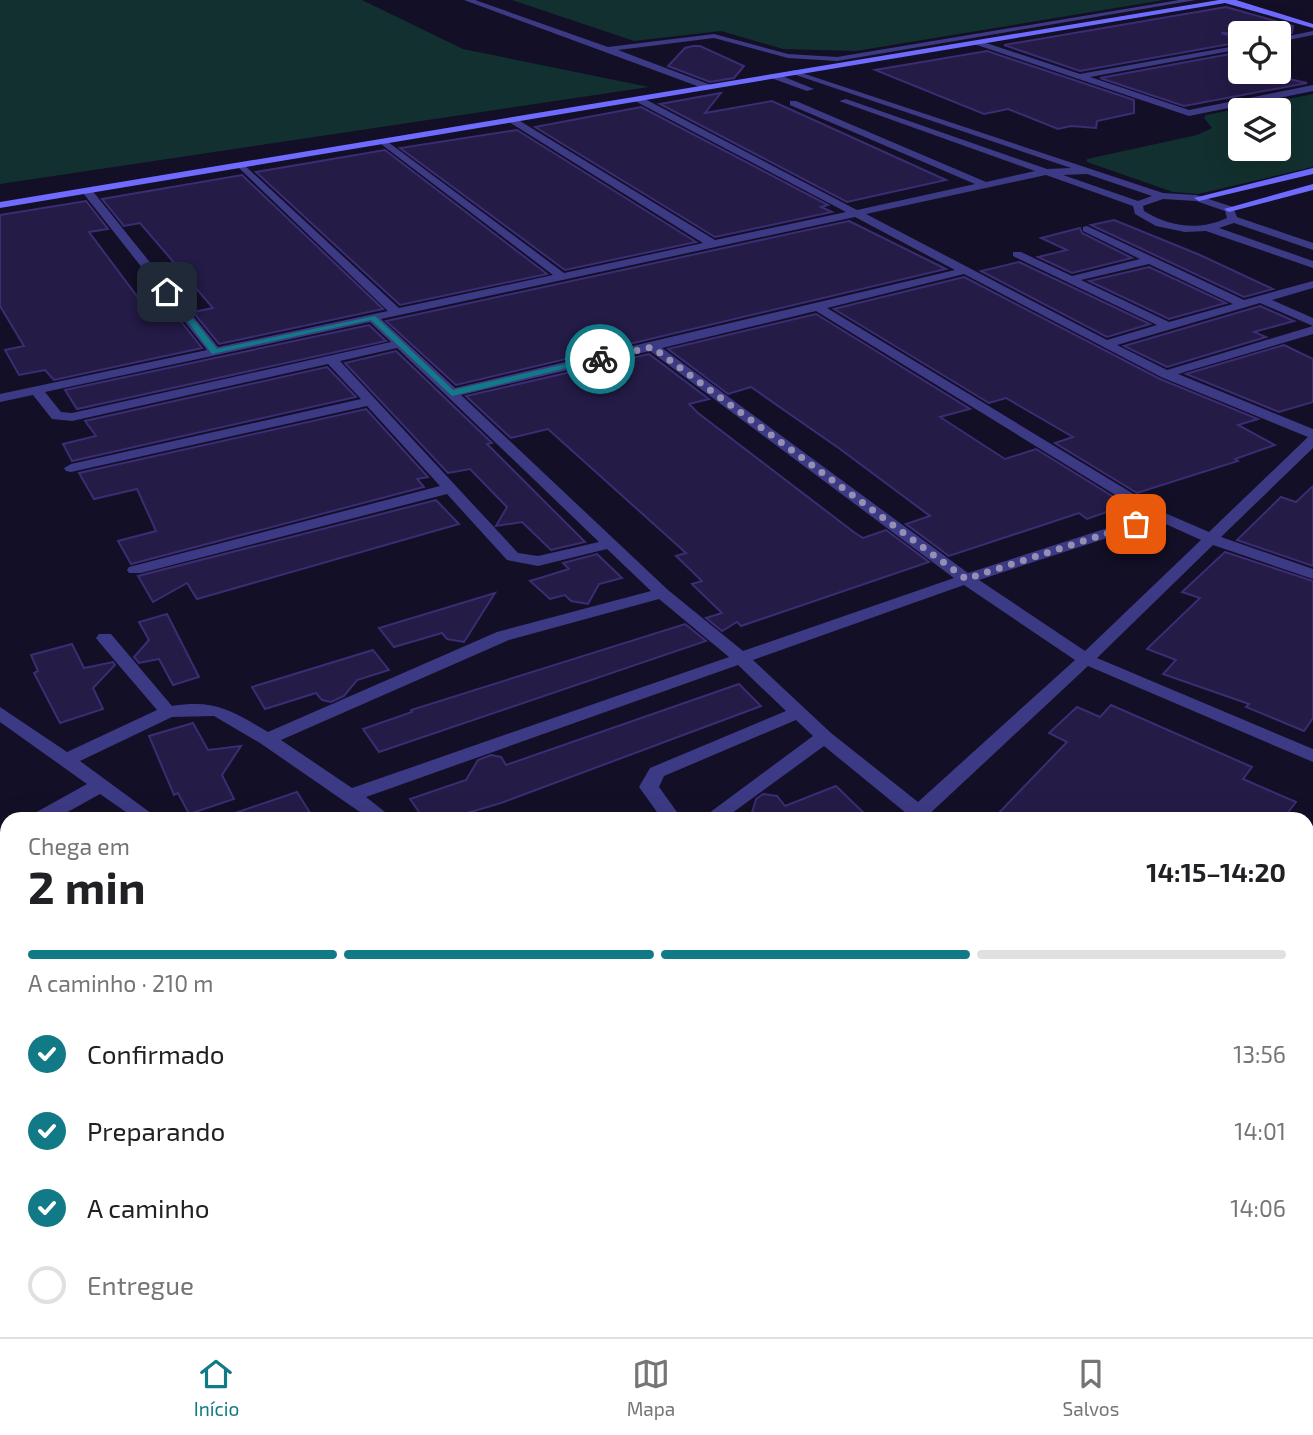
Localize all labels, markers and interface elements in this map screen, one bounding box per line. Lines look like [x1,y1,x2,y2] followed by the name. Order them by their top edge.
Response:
[1228,21,1291,161] map controls
[1228,21,1291,84] button: locate
[1228,98,1291,161] button: layers
[137,262,197,322] pin
[148,273,186,311] icon: home
[565,324,635,394] courier
[581,340,619,378] icon: bike
[1106,494,1166,554] pin
[1117,505,1155,543] icon: bag
[28,832,130,860] text: Chega em
[1146,856,1286,887] text: 14:15–14:20
[28,858,146,913] text: 2 min
[28,969,213,997] text: A caminho · 210 m
[28,1035,66,1073] icon: check
[87,1038,225,1069] text: Confirmado
[1233,1040,1286,1068] text: 13:56
[28,1112,66,1150] icon: check
[87,1115,225,1146] text: Preparando
[1234,1117,1286,1145] text: 14:01
[28,1189,66,1227] icon: check
[87,1192,210,1223] text: A caminho
[1230,1194,1286,1222] text: 14:06
[87,1269,194,1300] text: Entregue
[194,1355,239,1420] tab: Início
[627,1355,675,1420] tab: Mapa
[1063,1355,1119,1420] tab: Salvos

